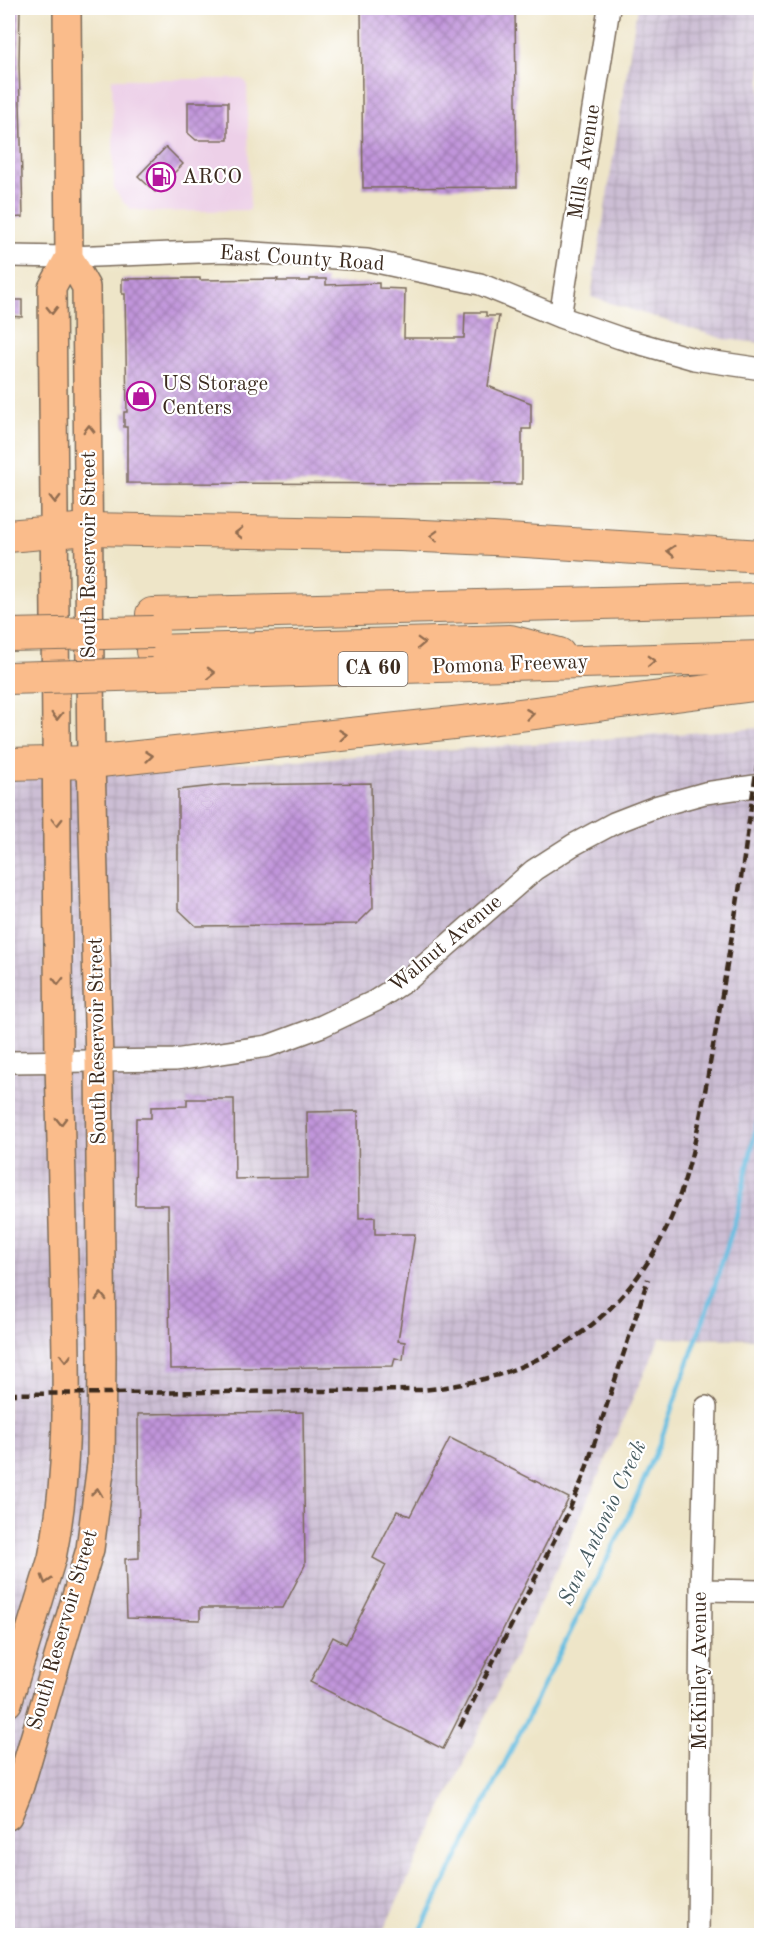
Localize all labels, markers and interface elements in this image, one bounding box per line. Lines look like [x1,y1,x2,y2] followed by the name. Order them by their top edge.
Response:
[566,103,604,221] street label: Mills Avenue
[145,161,177,193] fuel station icon: ARCO
[182,167,242,188] place label: ARCO
[219,243,385,275] street label: East County Road
[46,306,58,315] one-way arrow
[162,374,268,419] place label: US Storage Centers
[125,380,157,412] shop icon: US Storage Centers
[83,424,95,433] one-way arrow
[79,451,100,659] street label: South Reservoir Street
[49,495,61,504] one-way arrow
[235,526,244,539] one-way arrow
[430,530,439,543] one-way arrow
[666,545,675,558] one-way arrow
[416,637,425,649] one-way arrow
[338,652,407,686] road number: CA 60
[431,652,589,678] street label: Pomona Freeway
[646,655,655,667] one-way arrow
[207,666,216,679] one-way arrow
[526,708,535,720] one-way arrow
[51,711,63,720] one-way arrow
[339,729,348,742] one-way arrow
[145,750,154,762] one-way arrow
[51,817,63,826] one-way arrow
[386,891,506,997] street label: Walnut Avenue
[86,937,110,1145] street label: South Reservoir Street
[52,977,64,986] one-way arrow
[54,1116,67,1125] one-way arrow
[95,1292,107,1301] one-way arrow
[60,1353,72,1362] one-way arrow
[555,1437,651,1609] water label: San Antonio Creek
[90,1487,103,1496] one-way arrow
[24,1527,102,1733] street label: South Reservoir Street
[41,1574,53,1585] one-way arrow
[690,1592,711,1750] street label: McKinley Avenue

